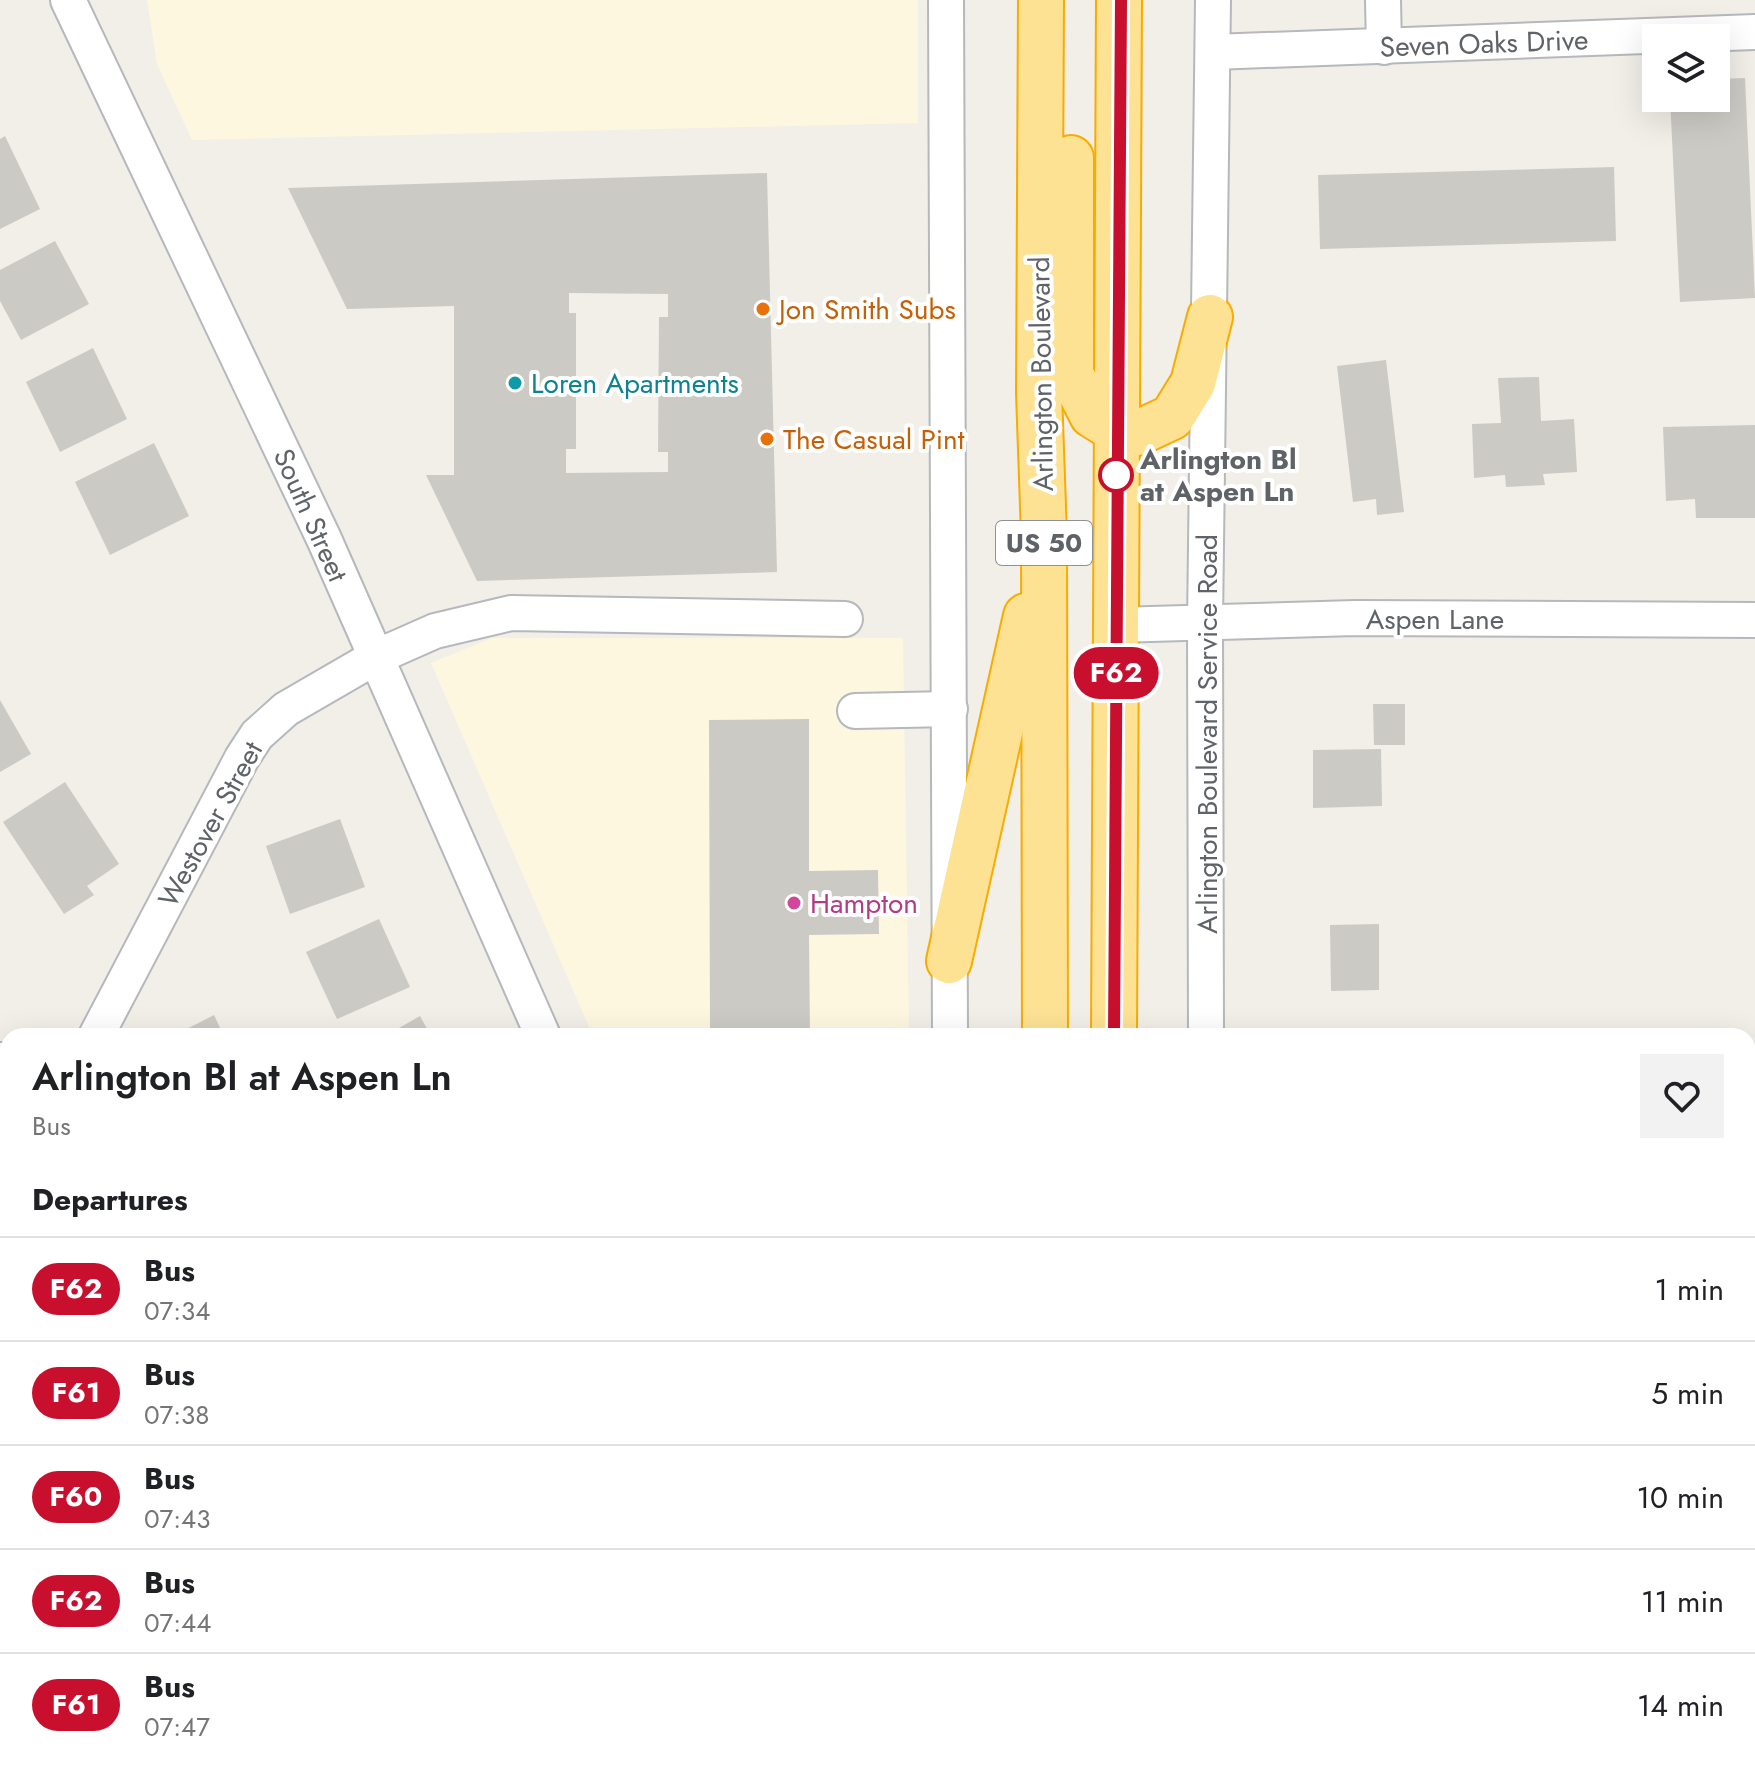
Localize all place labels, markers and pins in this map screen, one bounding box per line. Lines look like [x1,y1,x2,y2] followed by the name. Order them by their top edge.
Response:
[775,289,956,330] place label: Jon Smith Subs
[754,300,772,318] marker: Jon Smith Subs
[531,363,739,404] place label: Loren Apartments
[506,374,524,392] marker: Loren Apartments
[783,419,965,460] place label: The Casual Pint
[758,430,776,448] marker: The Casual Pint
[1139,439,1297,512] place label: Arlington Bl at Aspen Ln
[1099,458,1133,492] marker: Arlington Bl at Aspen Ln
[810,883,918,924] place label: Hampton
[785,894,803,912] marker: Hampton

